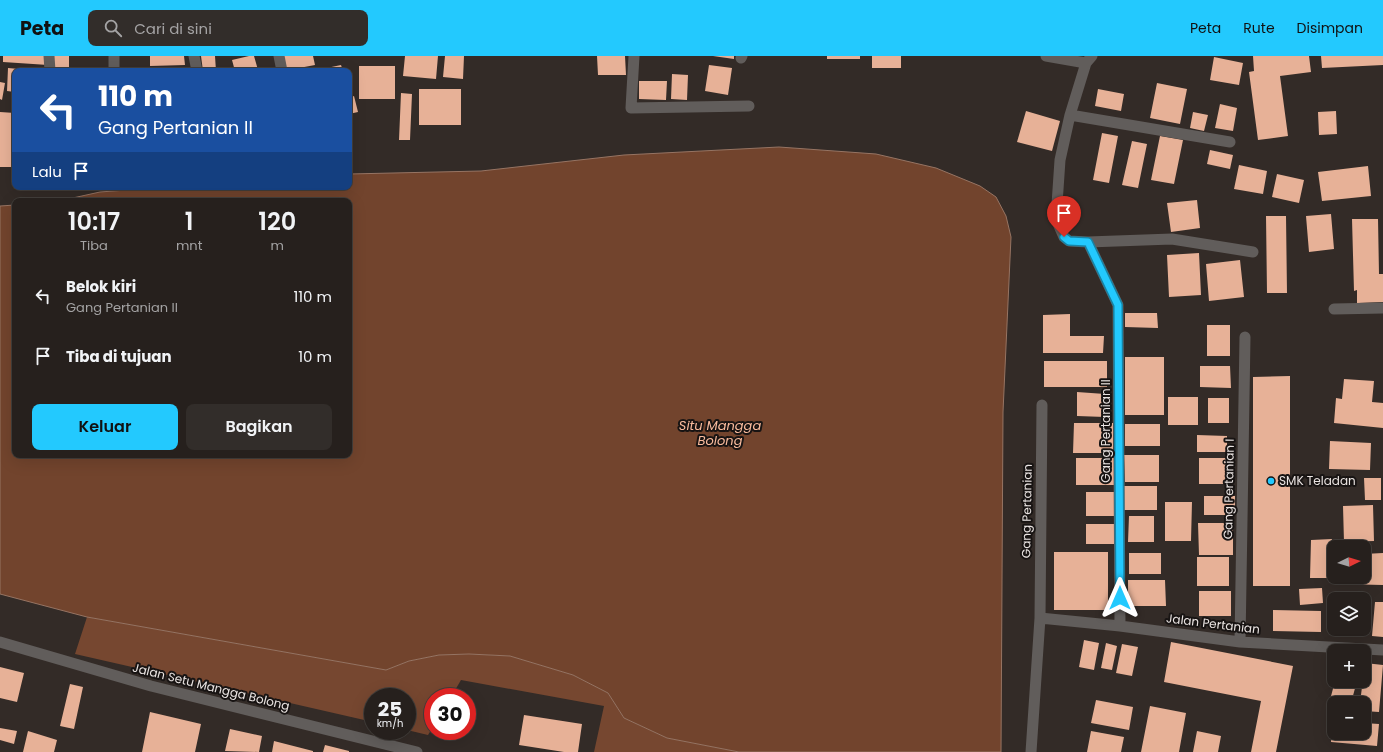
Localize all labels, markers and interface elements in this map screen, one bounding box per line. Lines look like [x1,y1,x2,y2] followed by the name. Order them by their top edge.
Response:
[88,10,368,46] search box
[20,15,64,42] text: Peta
[102,17,124,39] icon: search
[134,18,212,39] text: Cari di sini
[1190,18,1221,38] text: Peta
[1243,18,1275,38] text: Rute
[1297,18,1363,38] text: Disimpan
[98,77,173,116] text: 110 m
[32,84,84,136] icon: left
[98,115,253,140] text: Gang Pertanian II
[70,160,92,182] icon: arrive
[32,161,62,182] text: Lalu
[1047,196,1081,237] pin
[1053,202,1075,224] icon: arrive
[68,205,120,238] text: 10:17
[185,205,194,238] text: 1
[258,205,296,238] text: 120
[80,236,108,255] text: Tiba
[176,236,202,255] text: mnt
[270,236,284,255] text: m
[66,276,136,297] text: Belok kiri
[32,285,54,307] icon: left
[294,286,332,307] text: 110 m
[66,298,178,317] text: Gang Pertanian II
[32,345,54,367] icon: arrive
[66,346,172,367] text: Tiba di tujuan
[298,346,332,367] text: 10 m
[1097,379,1114,483] street label: Gang Pertanian II
[32,404,178,450] button: Keluar
[186,404,332,450] button: Bagikan
[679,416,761,450] water label: Situ Mangga Bolong
[1219,439,1238,539] street label: Gang Pertanian I
[1017,464,1036,558] street label: Gang Pertanian
[1279,472,1356,489] place label: SMK Teladan
[1266,476,1276,486] marker: SMK Teladan
[1327,540,1371,584] north arrow
[1327,540,1371,740] map controls
[1099,577,1141,619] position arrow
[1327,592,1371,636] button: layers
[1165,609,1261,638] street label: Jalan Pertanian
[1327,644,1371,688] button: +
[131,659,291,714] street label: Jalan Setu Mangga Bolong
[424,688,476,740] speed limit sign: 30
[378,695,402,723] text: 25
[1327,696,1371,740] button: −
[377,716,403,731] text: km/h

